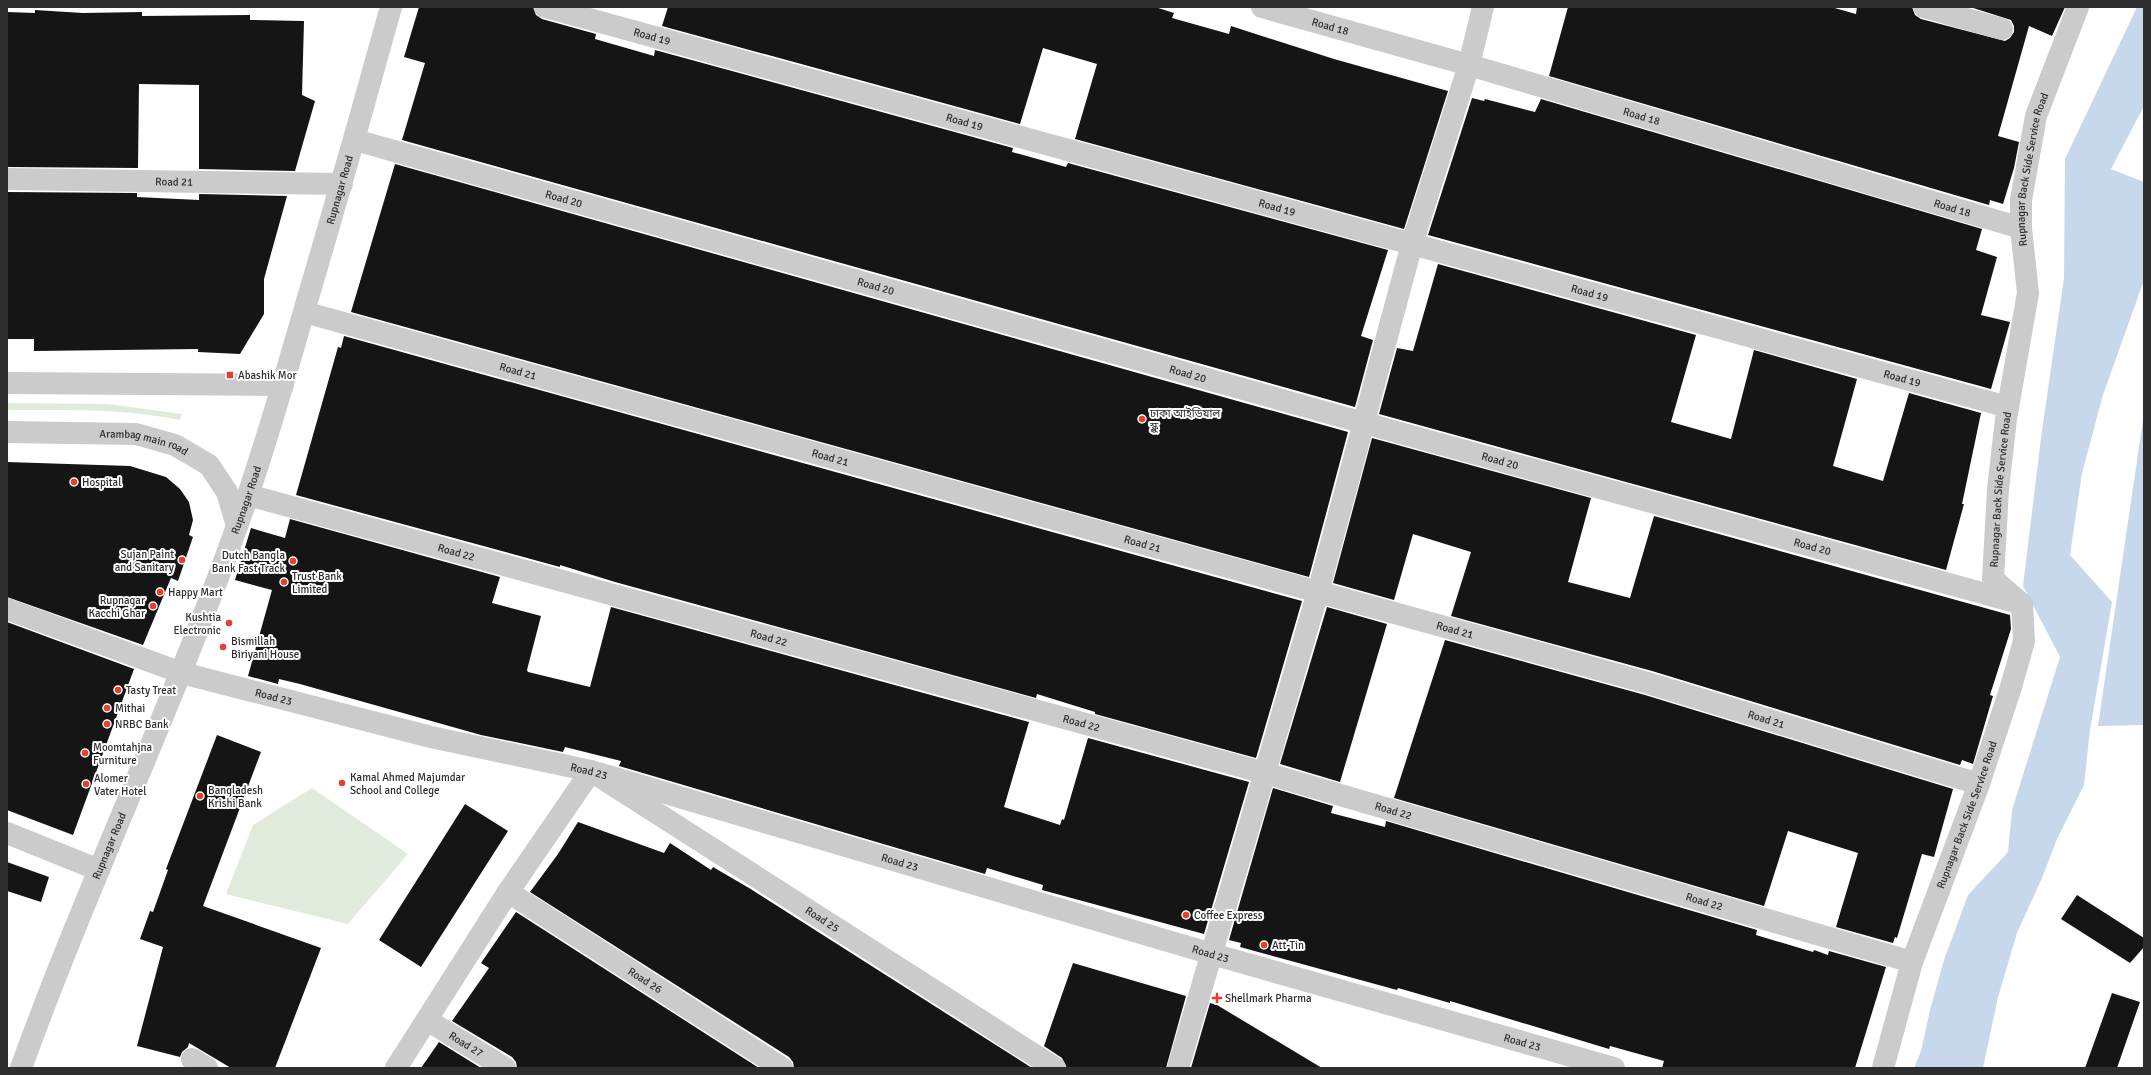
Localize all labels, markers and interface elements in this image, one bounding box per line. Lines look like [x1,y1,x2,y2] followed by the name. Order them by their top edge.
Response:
[1310,15,1350,38] street label: Road 18
[632,25,672,48] street label: Road 19
[2015,91,2051,247] street label: Rupnagar Back Side Service Road
[1622,104,1662,128] street label: Road 18
[945,110,985,133] street label: Road 19
[323,154,356,226] street label: Rupnagar Road
[155,175,193,188] street label: Road 21
[544,187,584,210] street label: Road 20
[1257,196,1297,218] street label: Road 19
[1932,196,1972,219] street label: Road 18
[856,275,896,297] street label: Road 20
[1570,281,1610,304] street label: Road 19
[498,360,538,382] street label: Road 21
[1168,362,1208,385] street label: Road 20
[1882,367,1922,389] street label: Road 19
[238,369,296,382] place label: Abashik Mor
[225,370,235,380] marker: Abashik Mor
[1149,407,1221,433] place label: ঢাকা আইডিয়াল স্কুল
[1987,411,2014,568] street label: Rupnagar Back Side Service Road
[1137,414,1147,424] marker: ঢাকা আইডিয়াল স্কুল
[99,427,191,458] street label: Arambag main road
[810,446,850,469] street label: Road 21
[1480,449,1520,472] street label: Road 20
[228,464,264,536] street label: Rupnagar Road
[82,476,121,489] place label: Hospital
[69,477,79,487] marker: Hospital
[1123,532,1163,555] street label: Road 21
[1792,535,1832,558] street label: Road 20
[436,541,476,563] street label: Road 22
[115,548,175,574] place label: Sujan Paint and Sanitary
[212,549,285,575] place label: Dutch Bangla Bank Fast Track
[177,555,187,565] marker: Sujan Paint and Sanitary
[288,556,298,566] marker: Dutch Bangla Bank Fast Track
[292,570,342,596] place label: Trust Bank Limited
[279,577,289,587] marker: Trust Bank Limited
[168,586,223,599] place label: Happy Mart
[155,587,165,597] marker: Happy Mart
[89,594,145,620] place label: Rupnagar Kacchi Ghar
[148,601,158,611] marker: Rupnagar Kacchi Ghar
[173,611,221,637] place label: Kushtia Electronic
[224,618,234,628] marker: Kushtia Electronic
[1435,618,1475,641] street label: Road 21
[749,626,789,649] street label: Road 22
[231,635,299,661] place label: Bismillah Biriyani House
[218,642,228,652] marker: Bismillah Biriyani House
[126,684,176,697] place label: Tasty Treat
[113,685,123,695] marker: Tasty Treat
[254,686,294,708] street label: Road 23
[115,702,145,715] place label: Mithai
[102,703,112,713] marker: Mithai
[1746,707,1786,731] street label: Road 21
[1061,712,1101,734] street label: Road 22
[115,718,169,731] place label: NRBC Bank
[102,719,112,729] marker: NRBC Bank
[1934,739,1999,890] street label: Rupnagar Back Side Service Road
[93,741,153,767] place label: Moomtahjna Furniture
[80,748,90,758] marker: Moomtahjna Furniture
[569,760,609,782] street label: Road 23
[350,771,465,797] place label: Kamal Ahmed Majumdar School and College
[94,772,147,798] place label: Alomer Vater Hotel
[337,778,347,788] marker: Kamal Ahmed Majumdar School and College
[81,779,91,789] marker: Alomer Vater Hotel
[208,784,263,810] place label: Bangladesh Krishi Bank
[195,791,205,801] marker: Bangladesh Krishi Bank
[1373,799,1413,822] street label: Road 22
[89,810,129,881] street label: Rupnagar Road
[880,850,920,874] street label: Road 23
[1684,890,1724,913] street label: Road 22
[803,903,842,935] street label: Road 25
[1194,909,1263,922] place label: Coffee Express
[1181,910,1191,920] marker: Coffee Express
[1272,939,1304,952] place label: Att-Tin
[1259,940,1269,950] marker: Att-Tin
[1191,942,1231,965] street label: Road 23
[626,964,665,996] street label: Road 26
[1225,992,1312,1005] place label: Shellmark Pharma
[1212,993,1222,1003] marker: Shellmark Pharma
[447,1029,486,1060] street label: Road 27
[1502,1031,1542,1053] street label: Road 23

